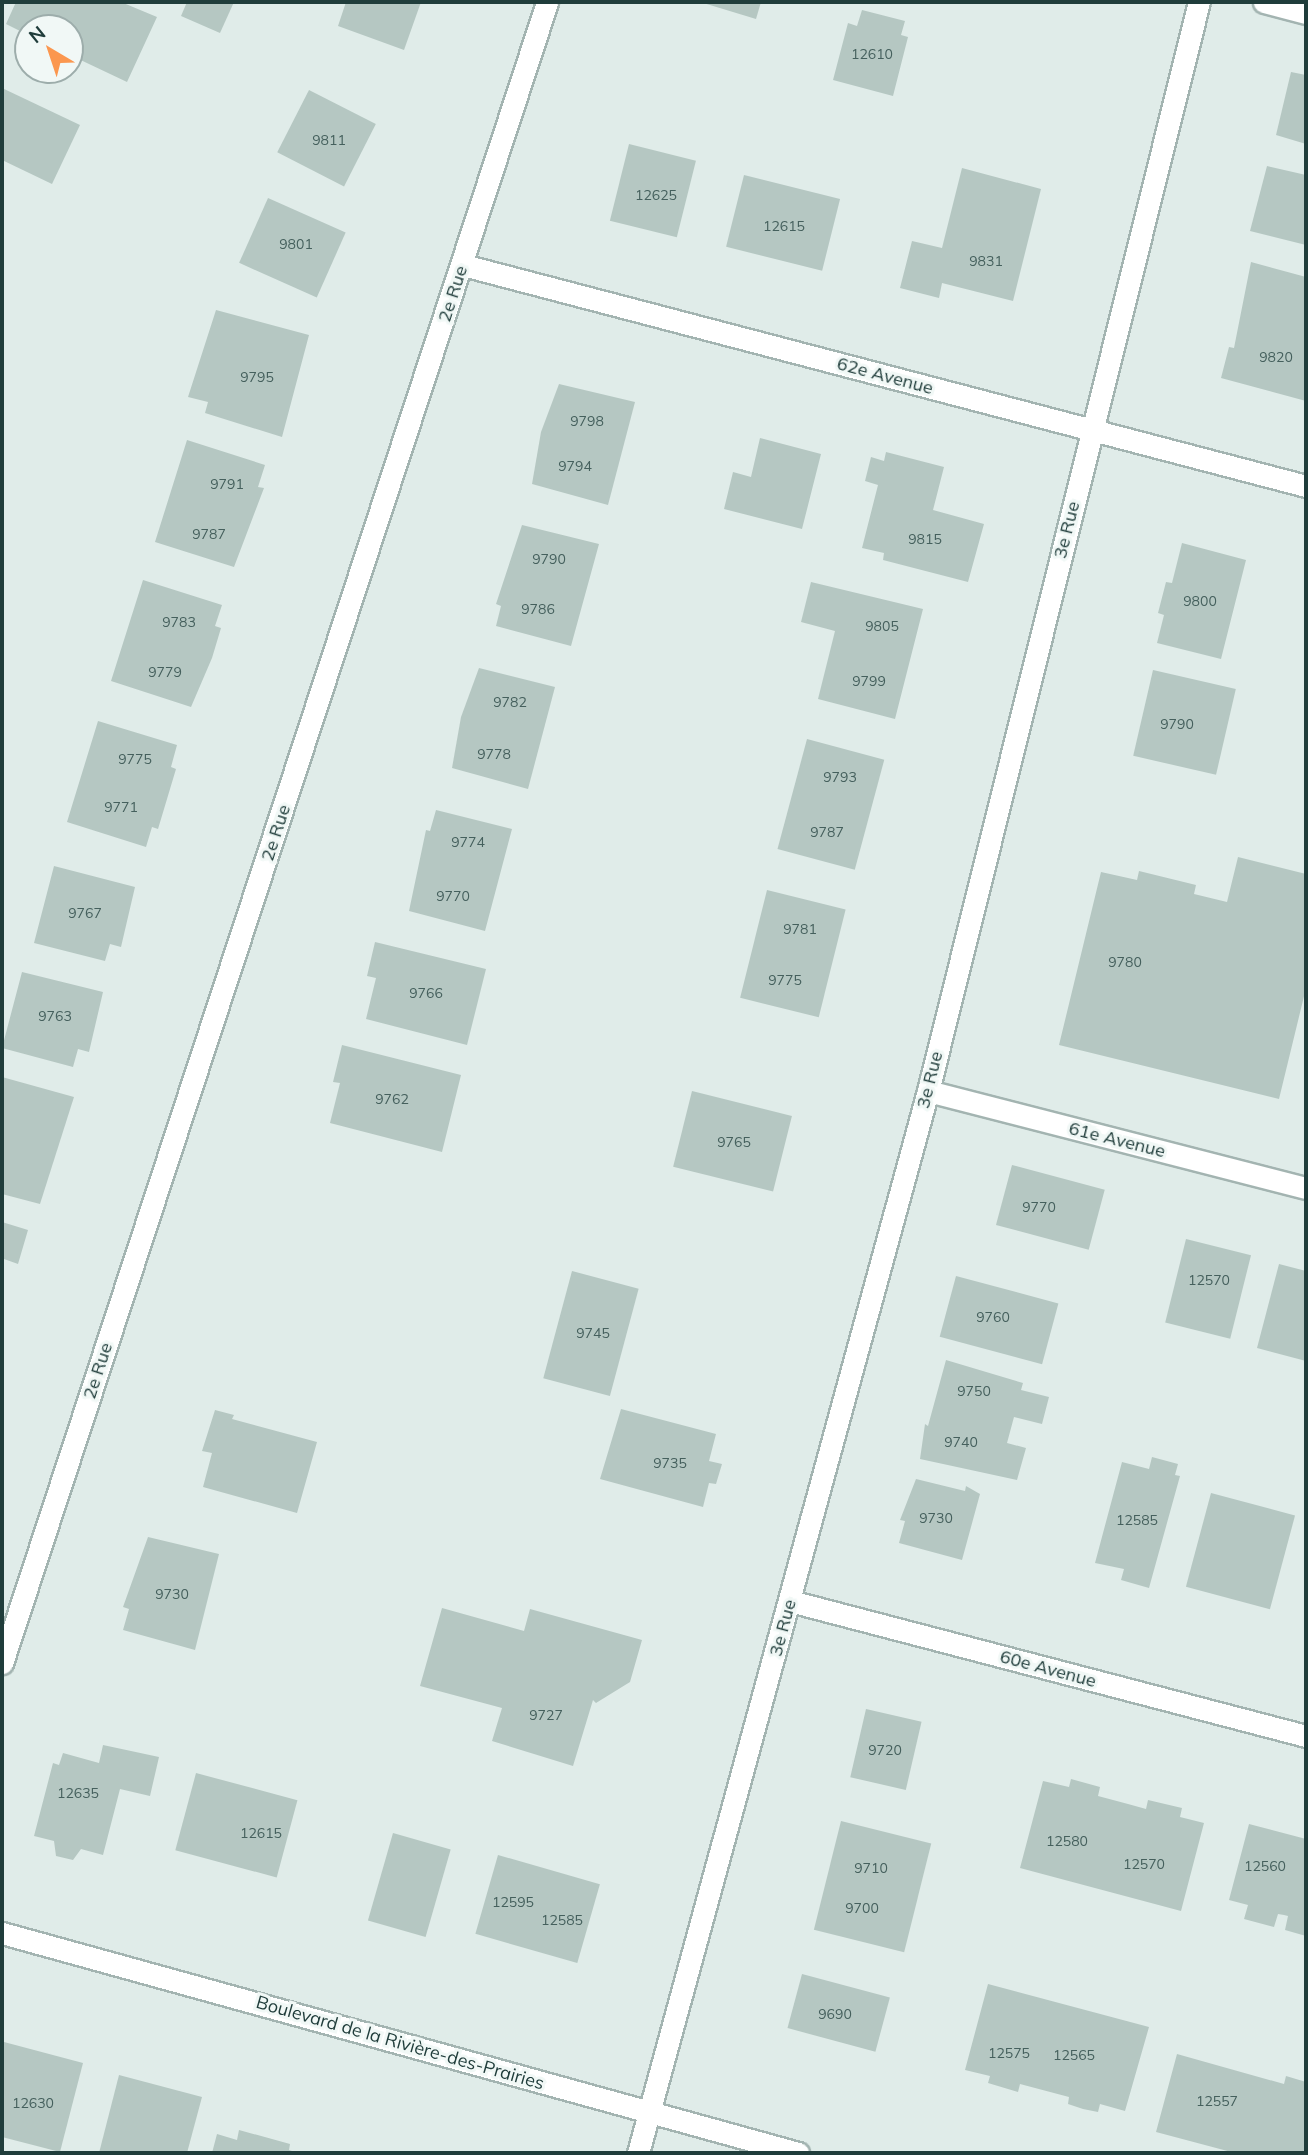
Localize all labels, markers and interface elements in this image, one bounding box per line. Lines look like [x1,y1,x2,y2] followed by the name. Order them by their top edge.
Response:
[14,14,84,84] north arrow
[24,20,50,48] text: N
[851,46,893,62] house number: 12610
[312,132,346,148] house number: 9811
[635,187,677,203] house number: 12625
[763,218,805,234] house number: 12615
[279,236,313,252] house number: 9801
[969,253,1003,269] house number: 9831
[434,263,472,325] street label: 2e Rue
[1259,349,1293,365] house number: 9820
[834,353,936,399] street label: 62e Avenue
[240,369,274,385] house number: 9795
[570,413,604,429] house number: 9798
[558,458,592,474] house number: 9794
[210,476,244,492] house number: 9791
[1050,499,1084,561] street label: 3e Rue
[192,526,226,542] house number: 9787
[908,531,942,547] house number: 9815
[532,551,566,567] house number: 9790
[1183,593,1217,609] house number: 9800
[521,601,555,617] house number: 9786
[162,614,196,630] house number: 9783
[865,618,899,634] house number: 9805
[148,664,182,680] house number: 9779
[852,673,886,689] house number: 9799
[493,694,527,710] house number: 9782
[1160,716,1194,732] house number: 9790
[477,746,511,762] house number: 9778
[118,751,152,767] house number: 9775
[823,769,857,785] house number: 9793
[104,799,138,815] house number: 9771
[257,802,295,864] street label: 2e Rue
[810,824,844,840] house number: 9787
[451,834,485,850] house number: 9774
[436,888,470,904] house number: 9770
[68,905,102,921] house number: 9767
[783,921,817,937] house number: 9781
[1108,954,1142,970] house number: 9780
[768,972,802,988] house number: 9775
[409,985,443,1001] house number: 9766
[38,1008,72,1024] house number: 9763
[913,1049,947,1111] street label: 3e Rue
[375,1091,409,1107] house number: 9762
[1066,1118,1168,1162] street label: 61e Avenue
[717,1134,751,1150] house number: 9765
[1022,1199,1056,1215] house number: 9770
[1188,1272,1230,1288] house number: 12570
[976,1309,1010,1325] house number: 9760
[576,1325,610,1341] house number: 9745
[79,1340,117,1402] street label: 2e Rue
[957,1383,991,1399] house number: 9750
[944,1434,978,1450] house number: 9740
[653,1455,687,1471] house number: 9735
[919,1510,953,1526] house number: 9730
[1116,1512,1158,1528] house number: 12585
[155,1586,189,1602] house number: 9730
[765,1597,801,1659] street label: 3e Rue
[997,1646,1099,1692] street label: 60e Avenue
[529,1707,563,1723] house number: 9727
[868,1742,902,1758] house number: 9720
[57,1785,99,1801] house number: 12635
[240,1825,282,1841] house number: 12615
[1046,1833,1088,1849] house number: 12580
[1123,1856,1165,1872] house number: 12570
[1244,1858,1286,1874] house number: 12560
[854,1860,888,1876] house number: 9710
[492,1894,534,1910] house number: 12595
[845,1900,879,1916] house number: 9700
[541,1912,583,1928] house number: 12585
[253,1991,547,2095] street label: Boulevard de la Rivière-des-Prairies
[818,2006,852,2022] house number: 9690
[988,2045,1030,2061] house number: 12575
[1053,2047,1095,2063] house number: 12565
[1196,2093,1238,2109] house number: 12557
[12,2095,54,2111] house number: 12630

